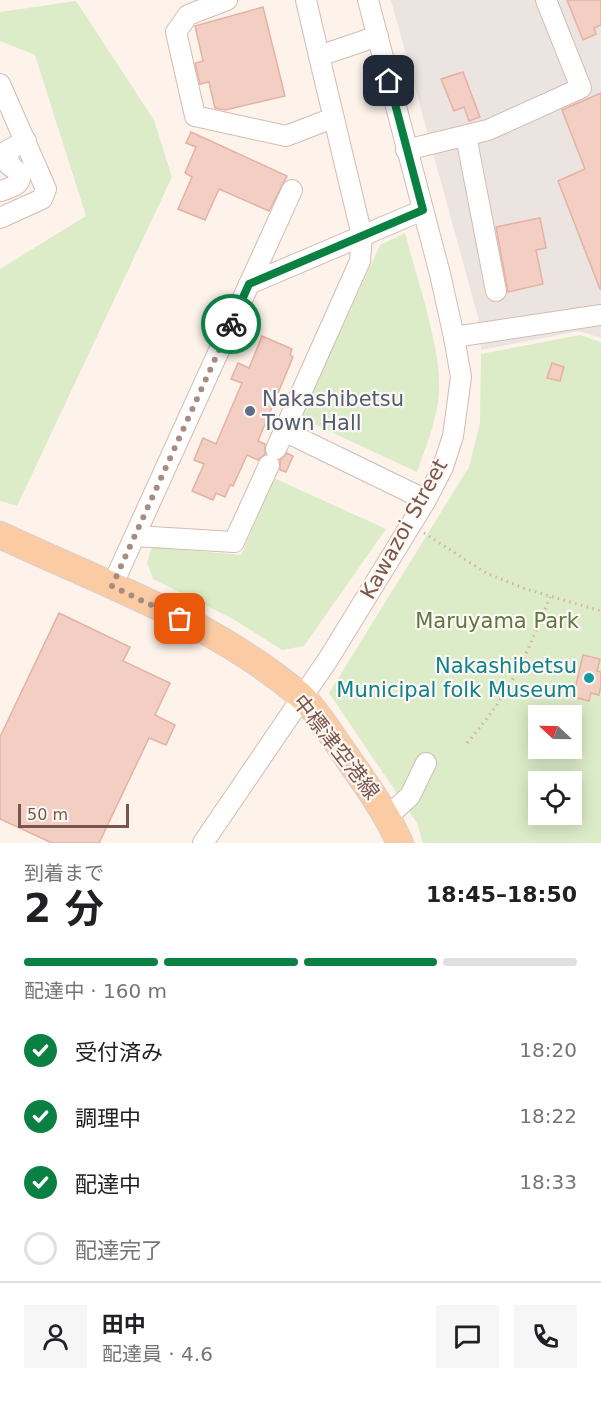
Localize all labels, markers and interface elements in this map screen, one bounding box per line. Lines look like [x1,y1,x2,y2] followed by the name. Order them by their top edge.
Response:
[363,55,414,106] pin
[372,64,405,97] icon: home
[201,294,261,354] courier
[215,308,248,341] icon: bike
[261,387,404,435] place label: Nakashibetsu Town Hall
[243,404,257,418] marker: Nakashibetsu Town Hall
[356,455,452,603] street label: Kawazoi Street
[154,593,205,644] pin
[163,602,196,635] icon: bag
[415,609,580,633] park label: Maruyama Park
[336,654,577,702] place label: Nakashibetsu Municipal folk Museum
[582,671,596,685] marker: Nakashibetsu Municipal folk Museum
[288,690,384,804] street label: 中標津空港線
[528,705,582,759] north arrow
[528,705,582,825] map controls
[528,771,582,825] button: locate
[18,801,129,828] scale bar
[27,805,68,824] text: 50 m
[24,861,104,885] text: 到着まで
[426,882,577,907] text: 18:45–18:50
[24,886,104,931] text: 2 分
[24,979,167,1003] text: 配達中 · 160 m
[24,1034,57,1067] icon: check
[519,1038,577,1062] text: 18:20
[75,1040,163,1065] text: 受付済み
[24,1100,57,1133] icon: check
[519,1104,577,1128] text: 18:22
[75,1106,141,1131] text: 調理中
[24,1166,57,1199] icon: check
[519,1170,577,1194] text: 18:33
[75,1172,141,1197] text: 配達中
[75,1238,163,1263] text: 配達完了
[24,1305,87,1368] button: person
[436,1305,499,1368] button: chat
[514,1305,577,1368] button: phone
[102,1312,146,1337] text: 田中
[102,1342,213,1366] text: 配達員 · 4.6

